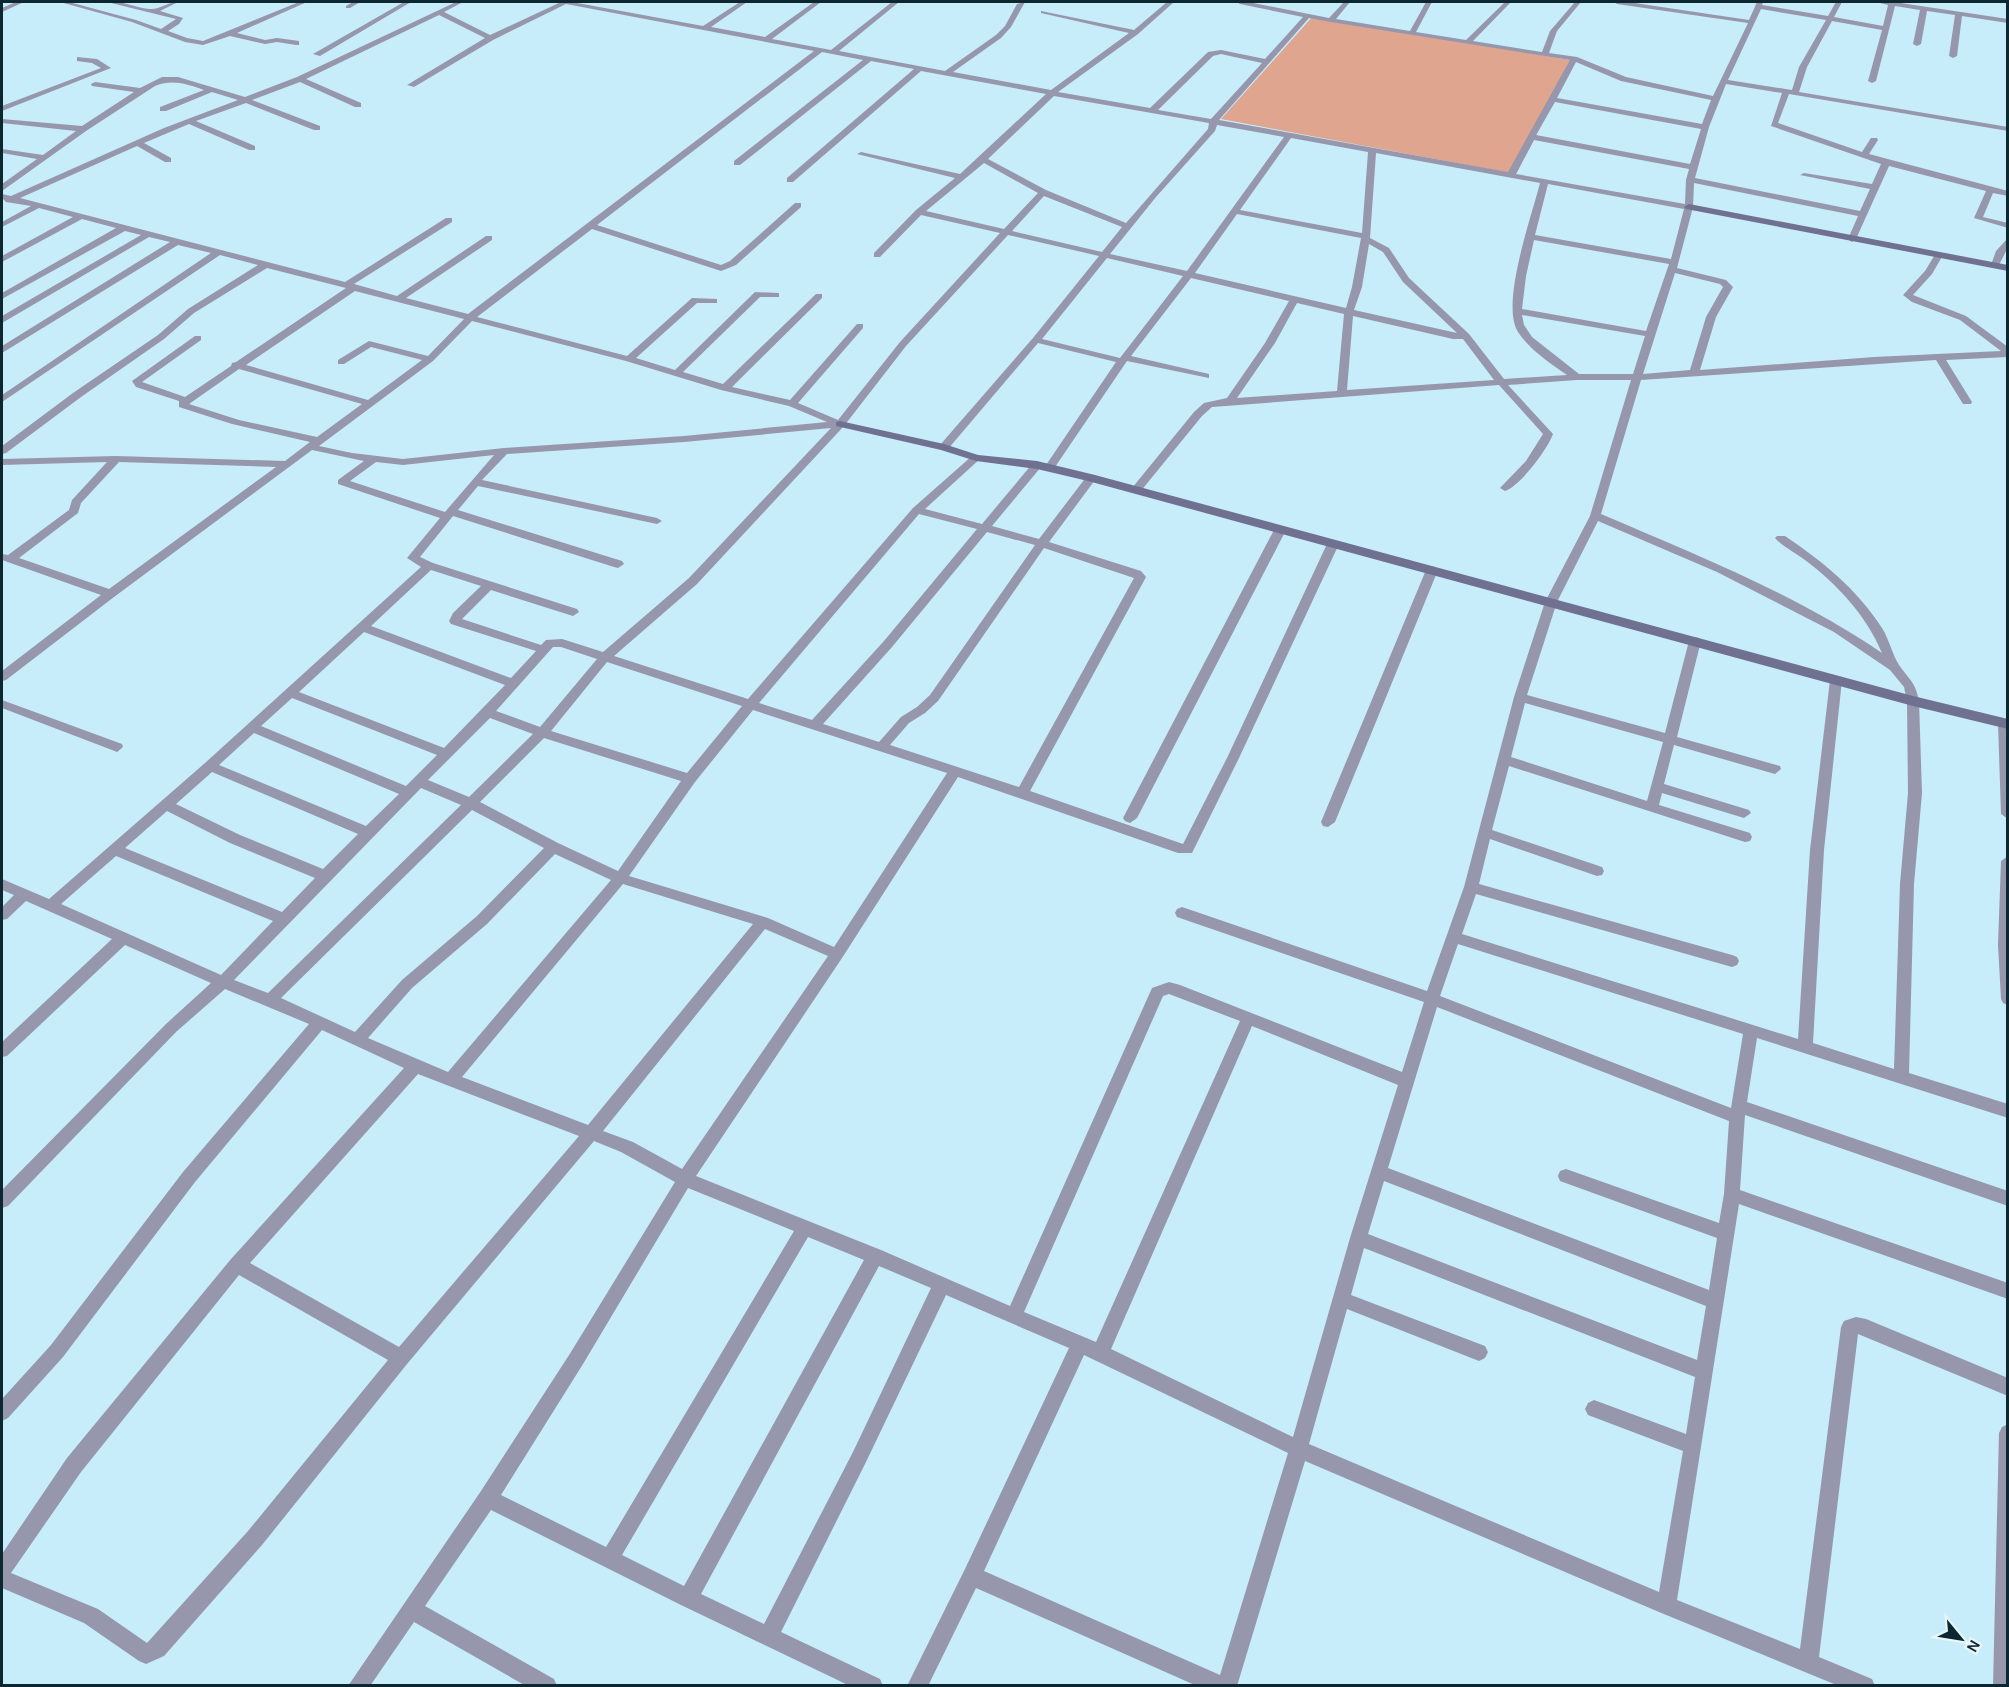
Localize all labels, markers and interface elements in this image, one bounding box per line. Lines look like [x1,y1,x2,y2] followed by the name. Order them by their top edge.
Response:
[1931,1609,1991,1669] north arrow
[1962,1637,1985,1656] text: N

